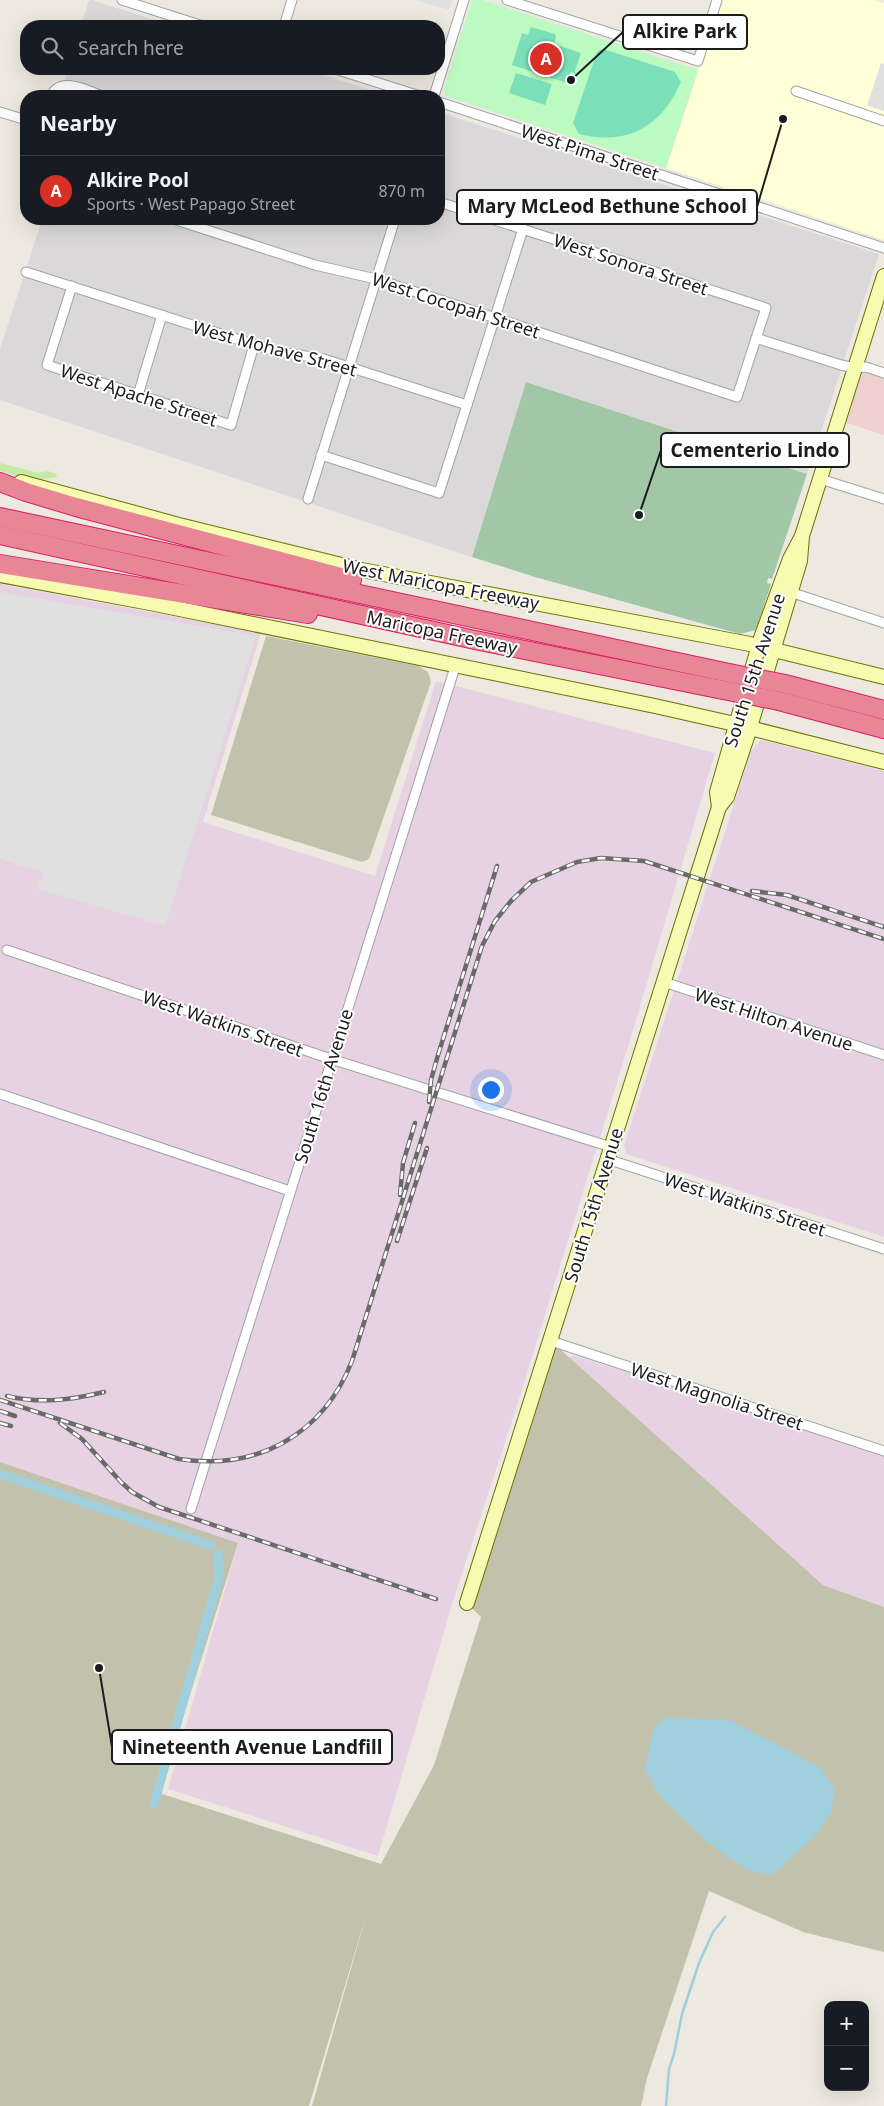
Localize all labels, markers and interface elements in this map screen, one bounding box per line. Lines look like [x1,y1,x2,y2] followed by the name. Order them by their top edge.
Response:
[623,15,747,49] callout: Alkire Park
[633,18,737,44] text: Alkire Park
[20,20,445,75] search box
[38,34,66,62] icon: search
[78,35,184,61] text: Search here
[530,40,562,78] pin: A
[40,109,116,137] text: Nearby
[518,118,663,186] street label: West Pima Street
[87,167,189,193] text: Alkire Pool
[50,180,62,202] text: A
[378,180,425,202] text: 870 m
[457,190,757,224] callout: Mary McLeod Bethune School
[87,193,295,215] text: Sports · West Papago Street
[467,193,747,219] text: Mary McLeod Bethune School
[551,228,712,300] street label: West Sonora Street
[369,266,544,344] street label: West Cocopah Street
[190,315,360,382] street label: West Mohave Street
[57,358,221,432] street label: West Apache Street
[661,433,849,467] callout: Cementerio Lindo
[671,437,839,463] text: Cementerio Lindo
[341,553,542,615] street label: West Maricopa Freeway
[718,590,790,750] street label: South 15th Avenue
[364,604,520,660] street label: Maricopa Freeway
[692,982,856,1056] street label: West Hilton Avenue
[140,984,307,1062] street label: West Watkins Street
[288,1006,358,1166] street label: South 16th Avenue
[478,1077,504,1103] your location
[558,1125,628,1285] street label: South 15th Avenue
[661,1167,829,1242] street label: West Watkins Street
[628,1357,807,1435] street label: West Magnolia Street
[112,1730,392,1764] callout: Nineteenth Avenue Landfill
[122,1734,382,1760] text: Nineteenth Avenue Landfill
[824,2001,869,2091] map controls
[824,2001,869,2046] button: +
[824,2046,869,2091] button: −

